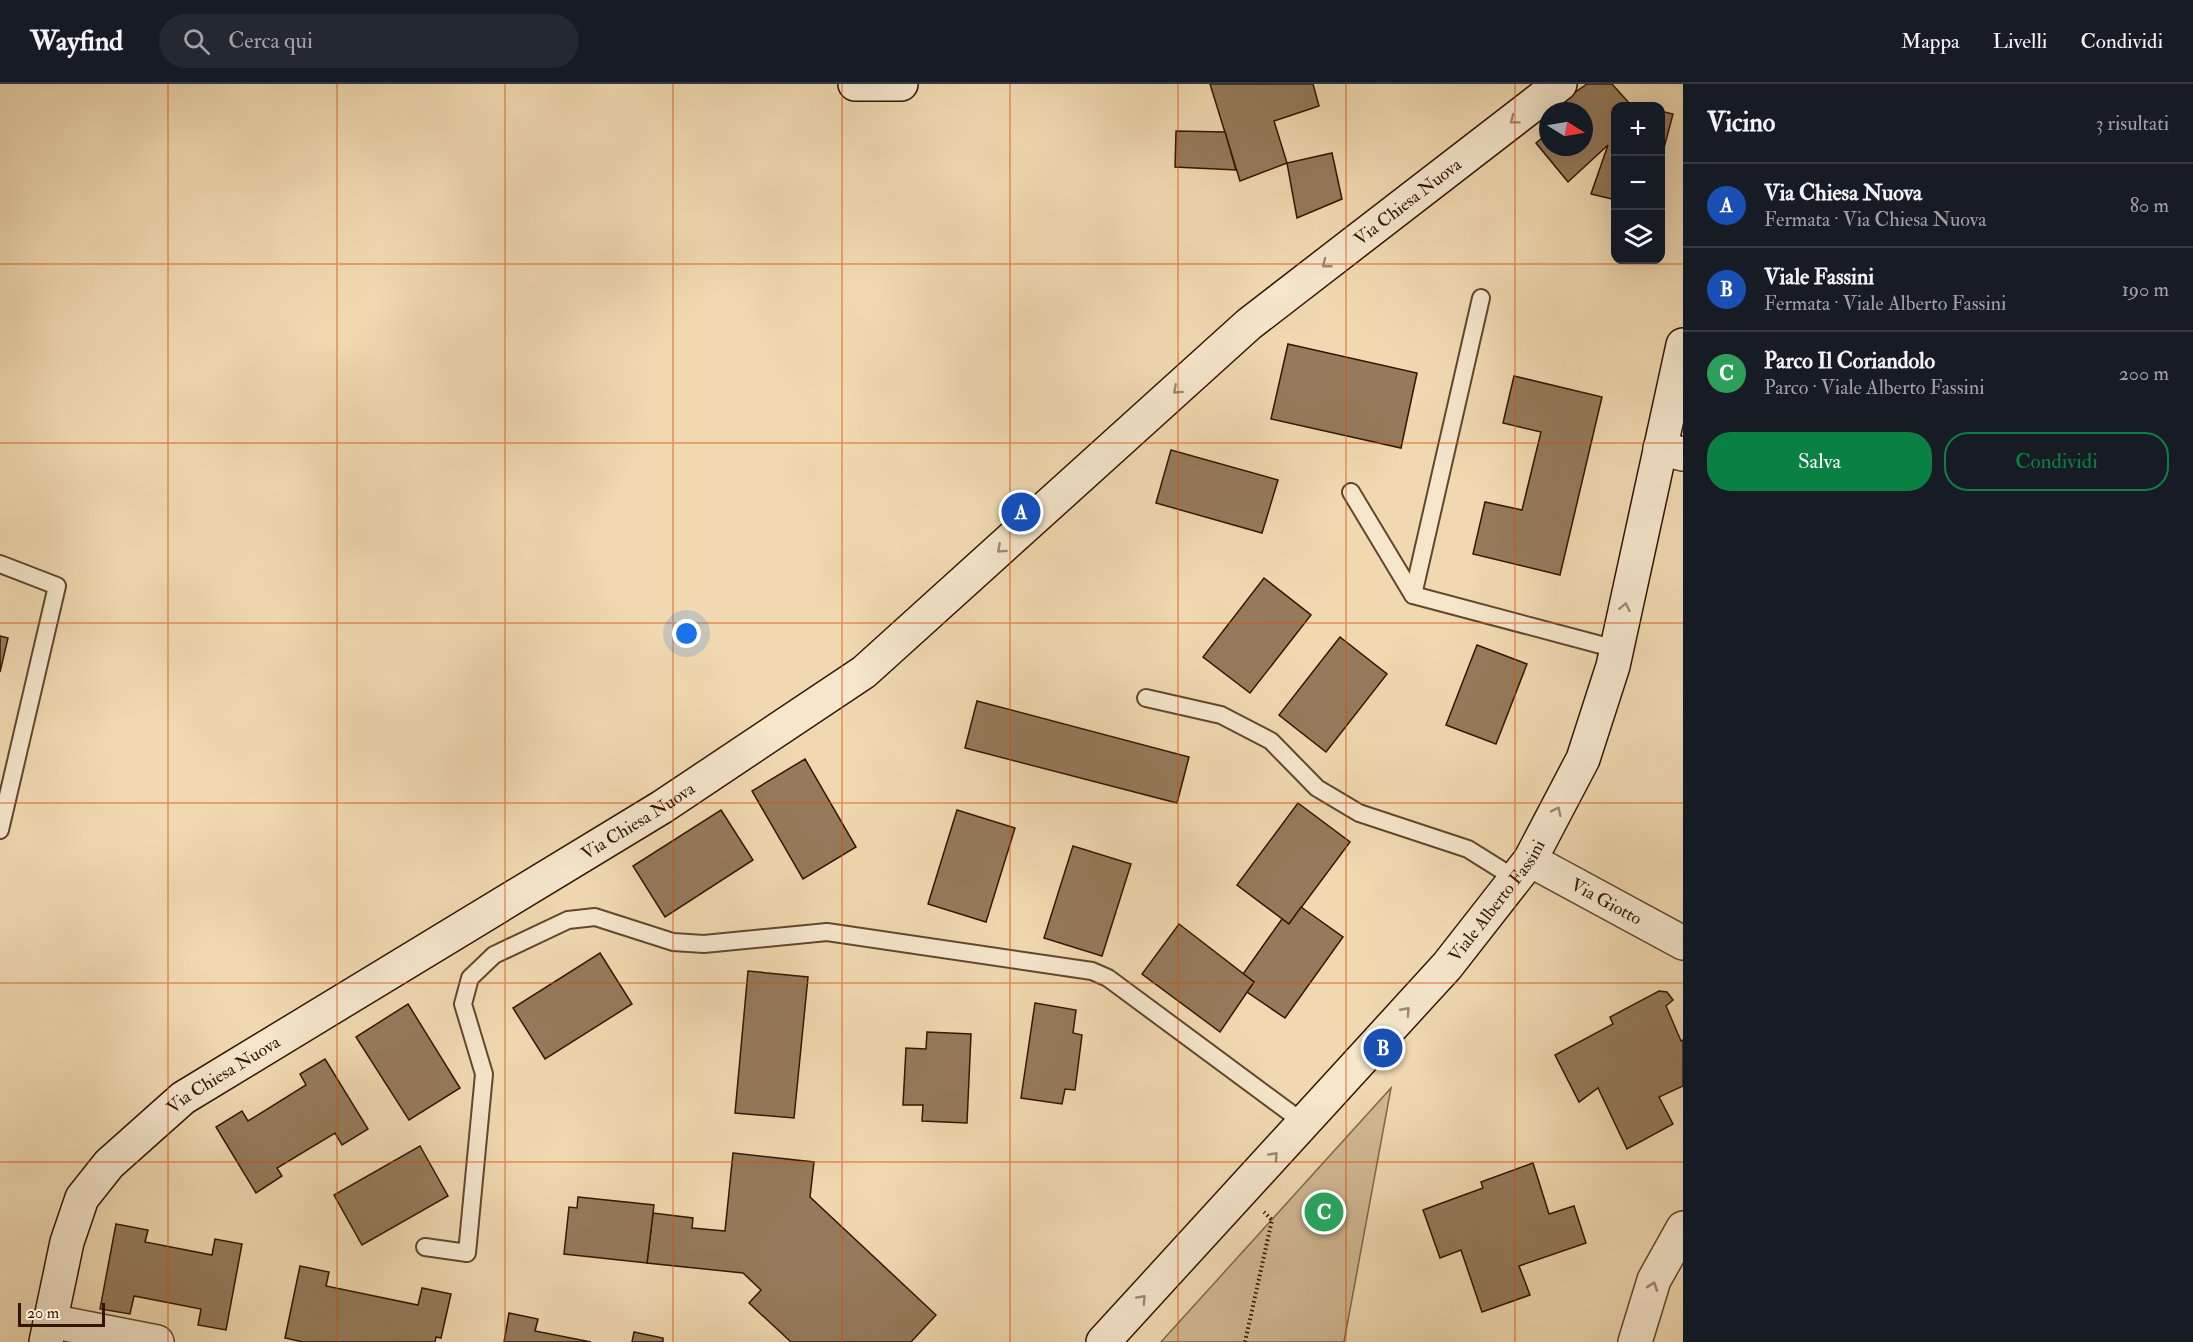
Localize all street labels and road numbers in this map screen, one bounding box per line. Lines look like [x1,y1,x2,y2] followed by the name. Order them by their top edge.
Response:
[1349,153,1466,250] street label: Via Chiesa Nuova
[577,777,700,865] street label: Via Chiesa Nuova
[1443,835,1550,966] street label: Viale Alberto Fassini
[1567,873,1646,930] street label: Via Giotto
[162,1030,285,1119] street label: Via Chiesa Nuova

